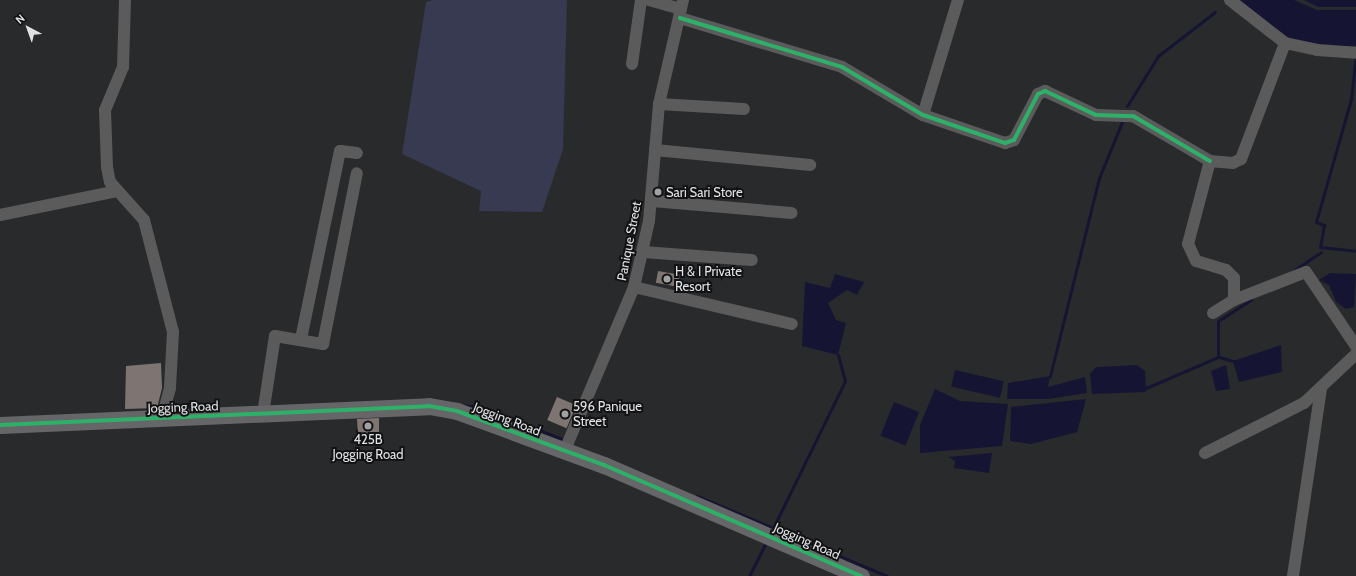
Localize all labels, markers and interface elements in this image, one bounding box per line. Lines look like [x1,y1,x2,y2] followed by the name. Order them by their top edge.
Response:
[8,8,48,48] north arrow
[13,11,28,27] text: N
[666,184,743,200] place label: Sari Sari Store
[653,187,663,197] marker: Sari Sari Store
[614,200,644,282] street label: Panique Street
[675,264,742,295] place label: H & I Private Resort
[662,274,672,284] marker: H & I Private Resort
[147,398,219,416] street label: Jogging Road
[471,399,543,439] street label: Jogging Road
[573,399,642,430] place label: 596 Panique Street
[560,409,570,419] marker: 596 Panique Street
[363,421,373,431] marker: 425B Jogging Road
[332,432,404,463] place label: 425B Jogging Road
[771,519,843,563] street label: Jogging Road

